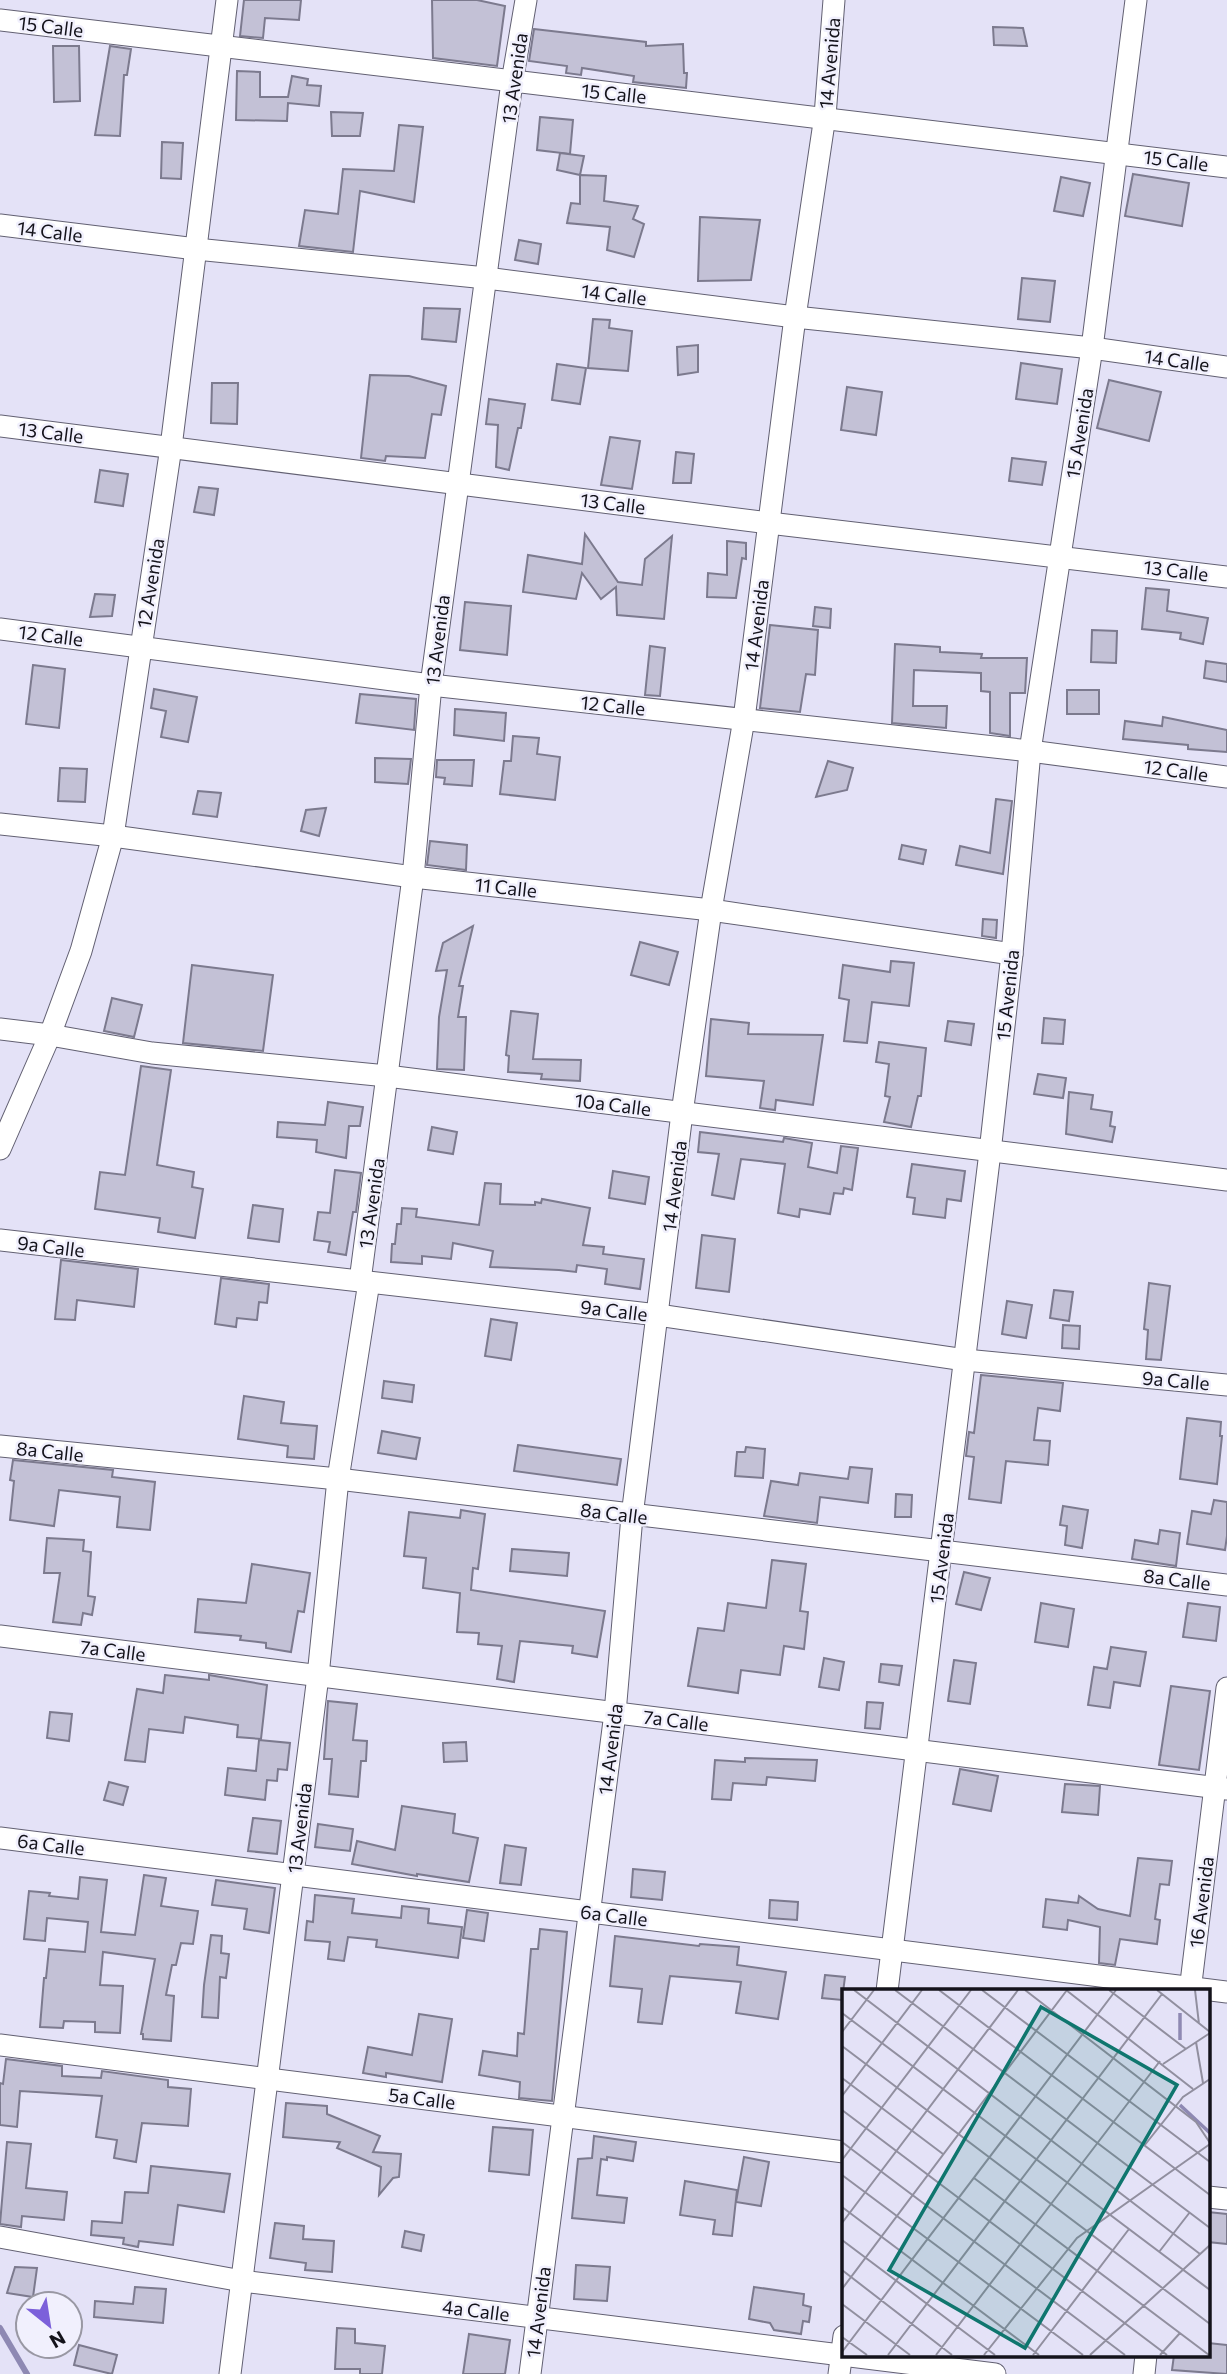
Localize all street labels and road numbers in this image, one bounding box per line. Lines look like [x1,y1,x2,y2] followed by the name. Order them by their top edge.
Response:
[17,11,85,41] street label: 15 Calle
[814,16,844,110] street label: 14 Avenida
[496,31,532,125] street label: 13 Avenida
[580,78,648,108] street label: 15 Calle
[1142,145,1210,175] street label: 15 Calle
[16,216,84,246] street label: 14 Calle
[580,279,648,309] street label: 14 Calle
[1143,344,1211,376] street label: 14 Calle
[1061,386,1097,480] street label: 15 Avenida
[17,417,85,447] street label: 13 Calle
[579,488,647,518] street label: 13 Calle
[132,536,168,630] street label: 12 Avenida
[1142,555,1210,585] street label: 13 Calle
[739,578,773,672] street label: 14 Avenida
[420,593,454,687] street label: 13 Avenida
[17,620,85,650] street label: 12 Calle
[580,690,646,720] street label: 12 Calle
[1142,754,1210,786] street label: 12 Calle
[474,872,538,902] street label: 11 Calle
[991,948,1023,1042] street label: 15 Avenida
[574,1088,652,1120] street label: 10a Calle
[657,1139,691,1233] street label: 14 Avenida
[353,1156,389,1250] street label: 13 Avenida
[16,1230,86,1262] street label: 9a Calle
[579,1294,649,1326] street label: 9a Calle
[1141,1366,1211,1394] street label: 9a Calle
[15,1436,85,1466] street label: 8a Calle
[579,1497,649,1529] street label: 8a Calle
[924,1511,958,1605] street label: 15 Avenida
[1142,1563,1212,1595] street label: 8a Calle
[79,1635,147,1665] street label: 7a Calle
[593,1702,627,1796] street label: 14 Avenida
[642,1705,710,1735] street label: 7a Calle
[282,1781,316,1875] street label: 13 Avenida
[16,1828,86,1860] street label: 6a Calle
[1184,1855,1218,1949] street label: 16 Avenida
[579,1899,649,1931] street label: 6a Calle
[387,2082,457,2114] street label: 5a Calle
[521,2265,555,2359] street label: 14 Avenida
[441,2294,511,2326] street label: 4a Calle

